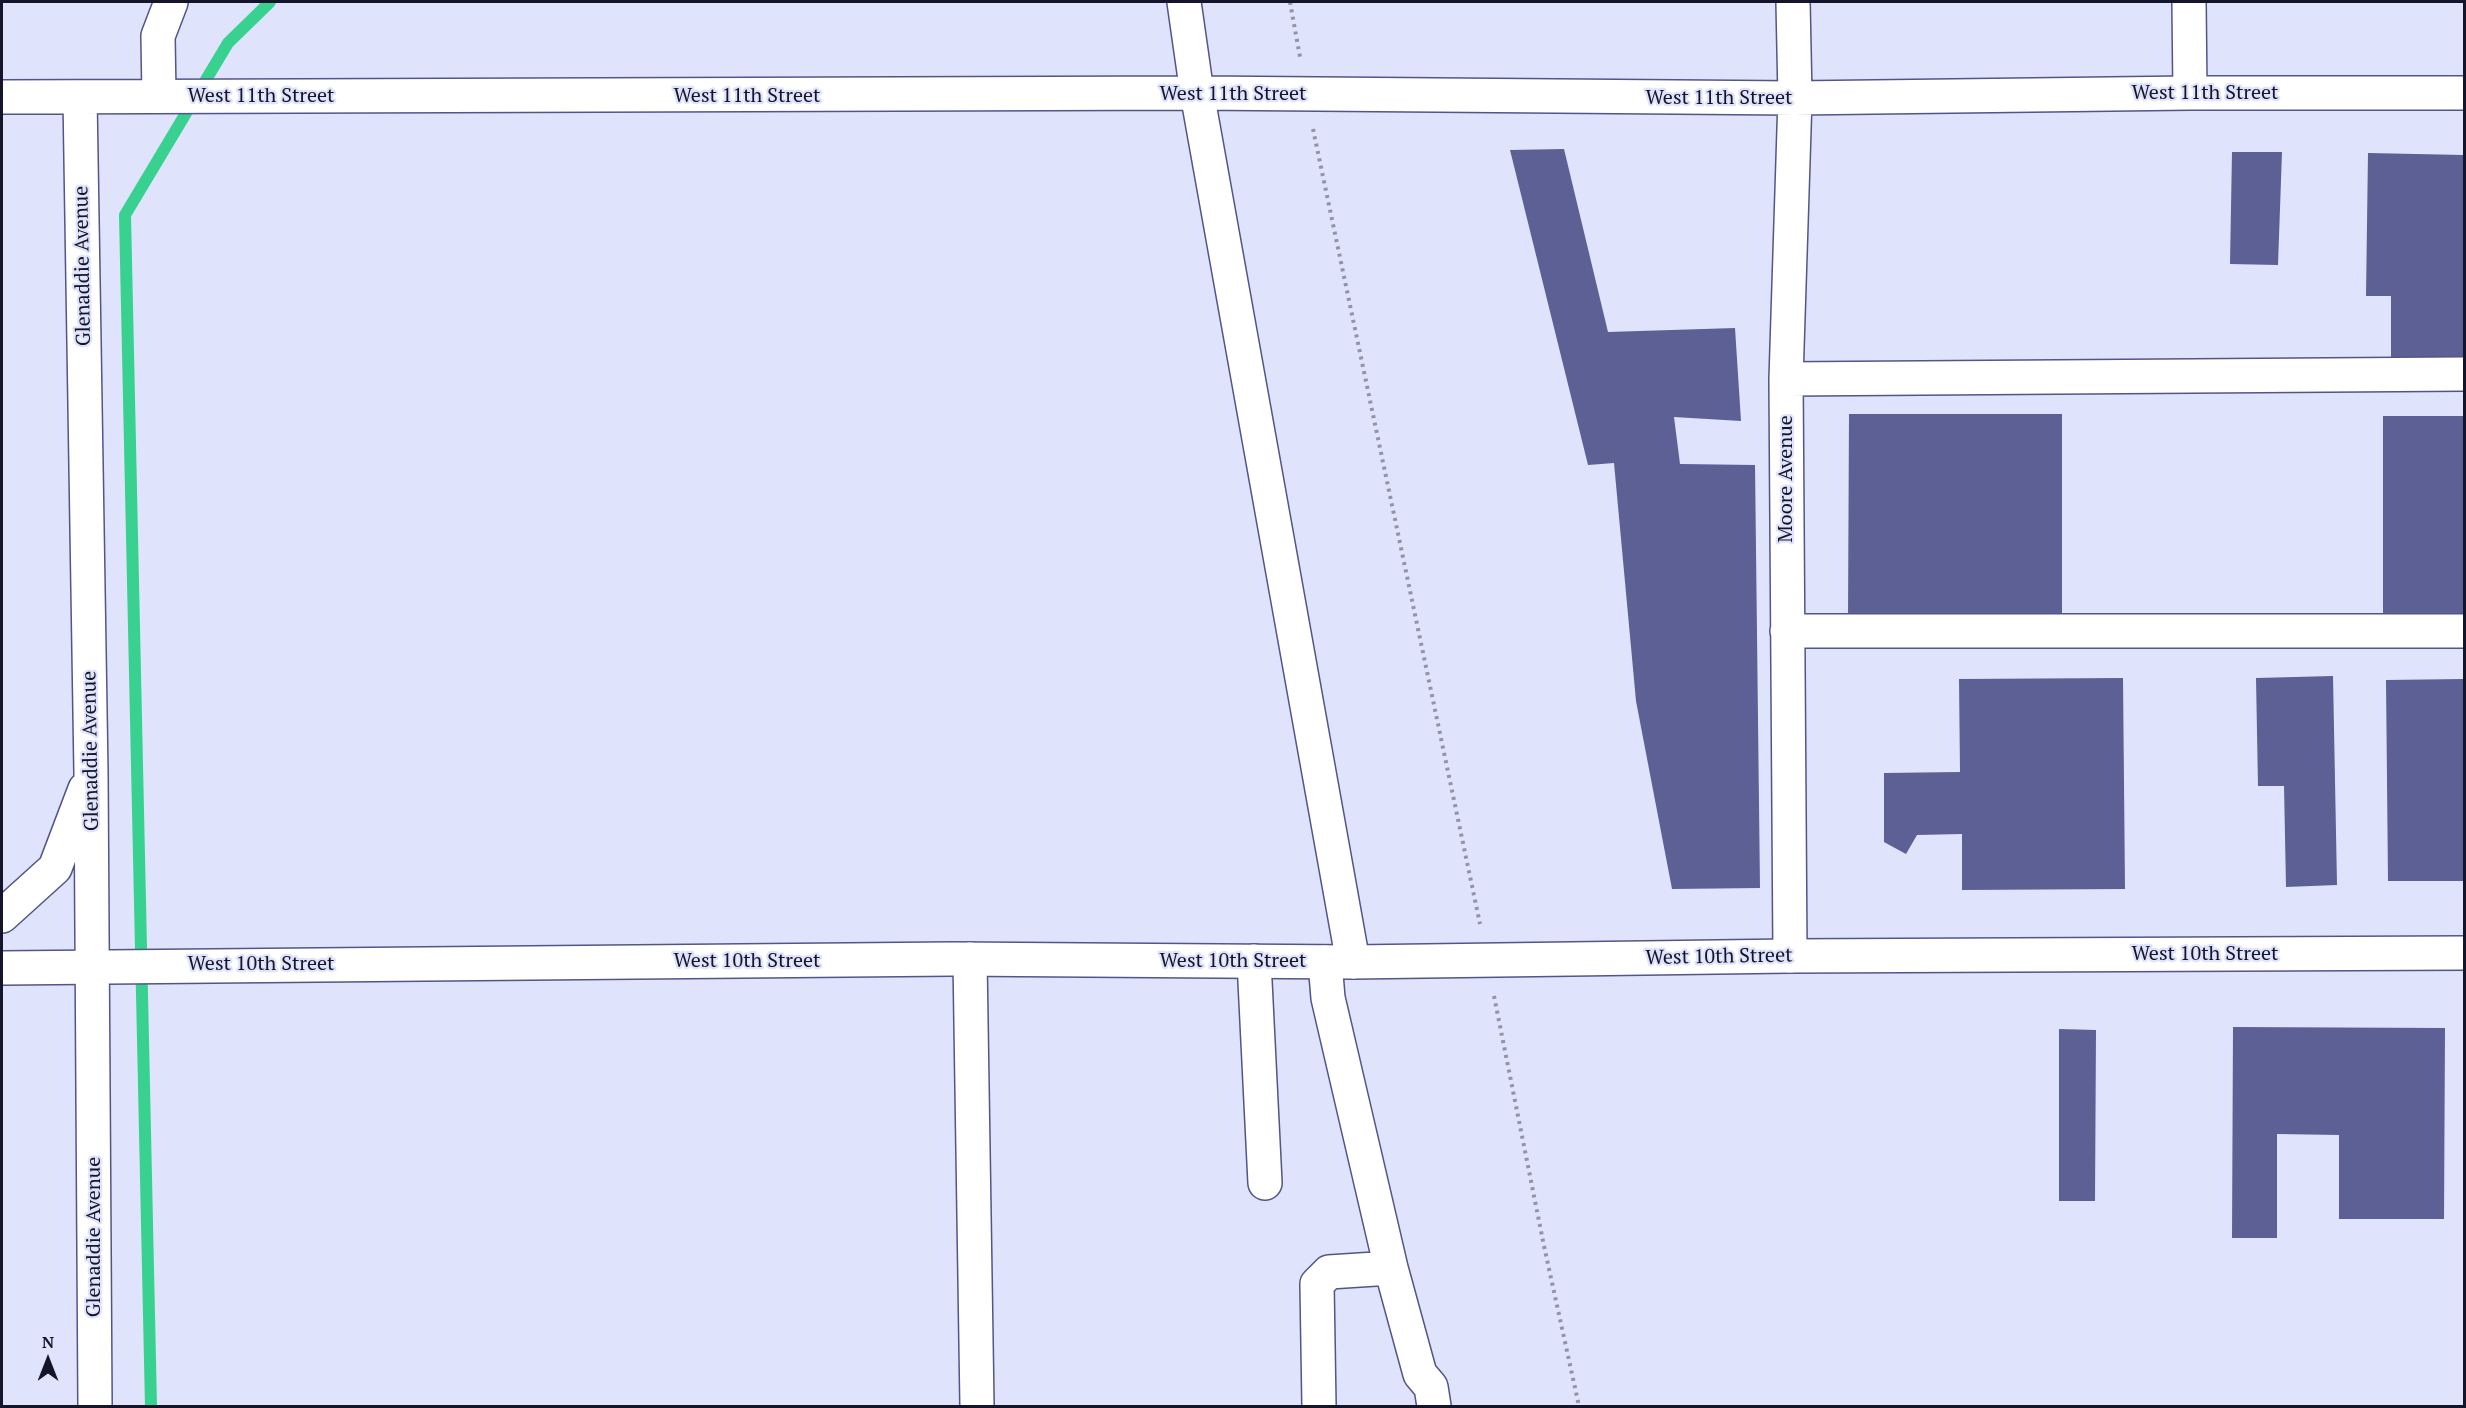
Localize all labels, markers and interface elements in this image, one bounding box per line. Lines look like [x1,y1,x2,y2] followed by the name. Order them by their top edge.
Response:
[2131,81,2279,105] street label: West 11th Street
[1159,82,1307,106] street label: West 11th Street
[187,84,335,108] street label: West 11th Street
[673,84,821,108] street label: West 11th Street
[1645,86,1793,110] street label: West 11th Street
[70,186,96,346] street label: Glenaddie Avenue
[1774,415,1798,543] street label: Moore Avenue
[78,671,104,831] street label: Glenaddie Avenue
[2131,942,2279,966] street label: West 10th Street
[1645,944,1793,970] street label: West 10th Street
[673,949,821,973] street label: West 10th Street
[1159,949,1307,973] street label: West 10th Street
[187,952,335,976] street label: West 10th Street
[82,1157,106,1317] street label: Glenaddie Avenue
[18,1330,78,1390] north arrow
[42,1331,54,1353] text: N

